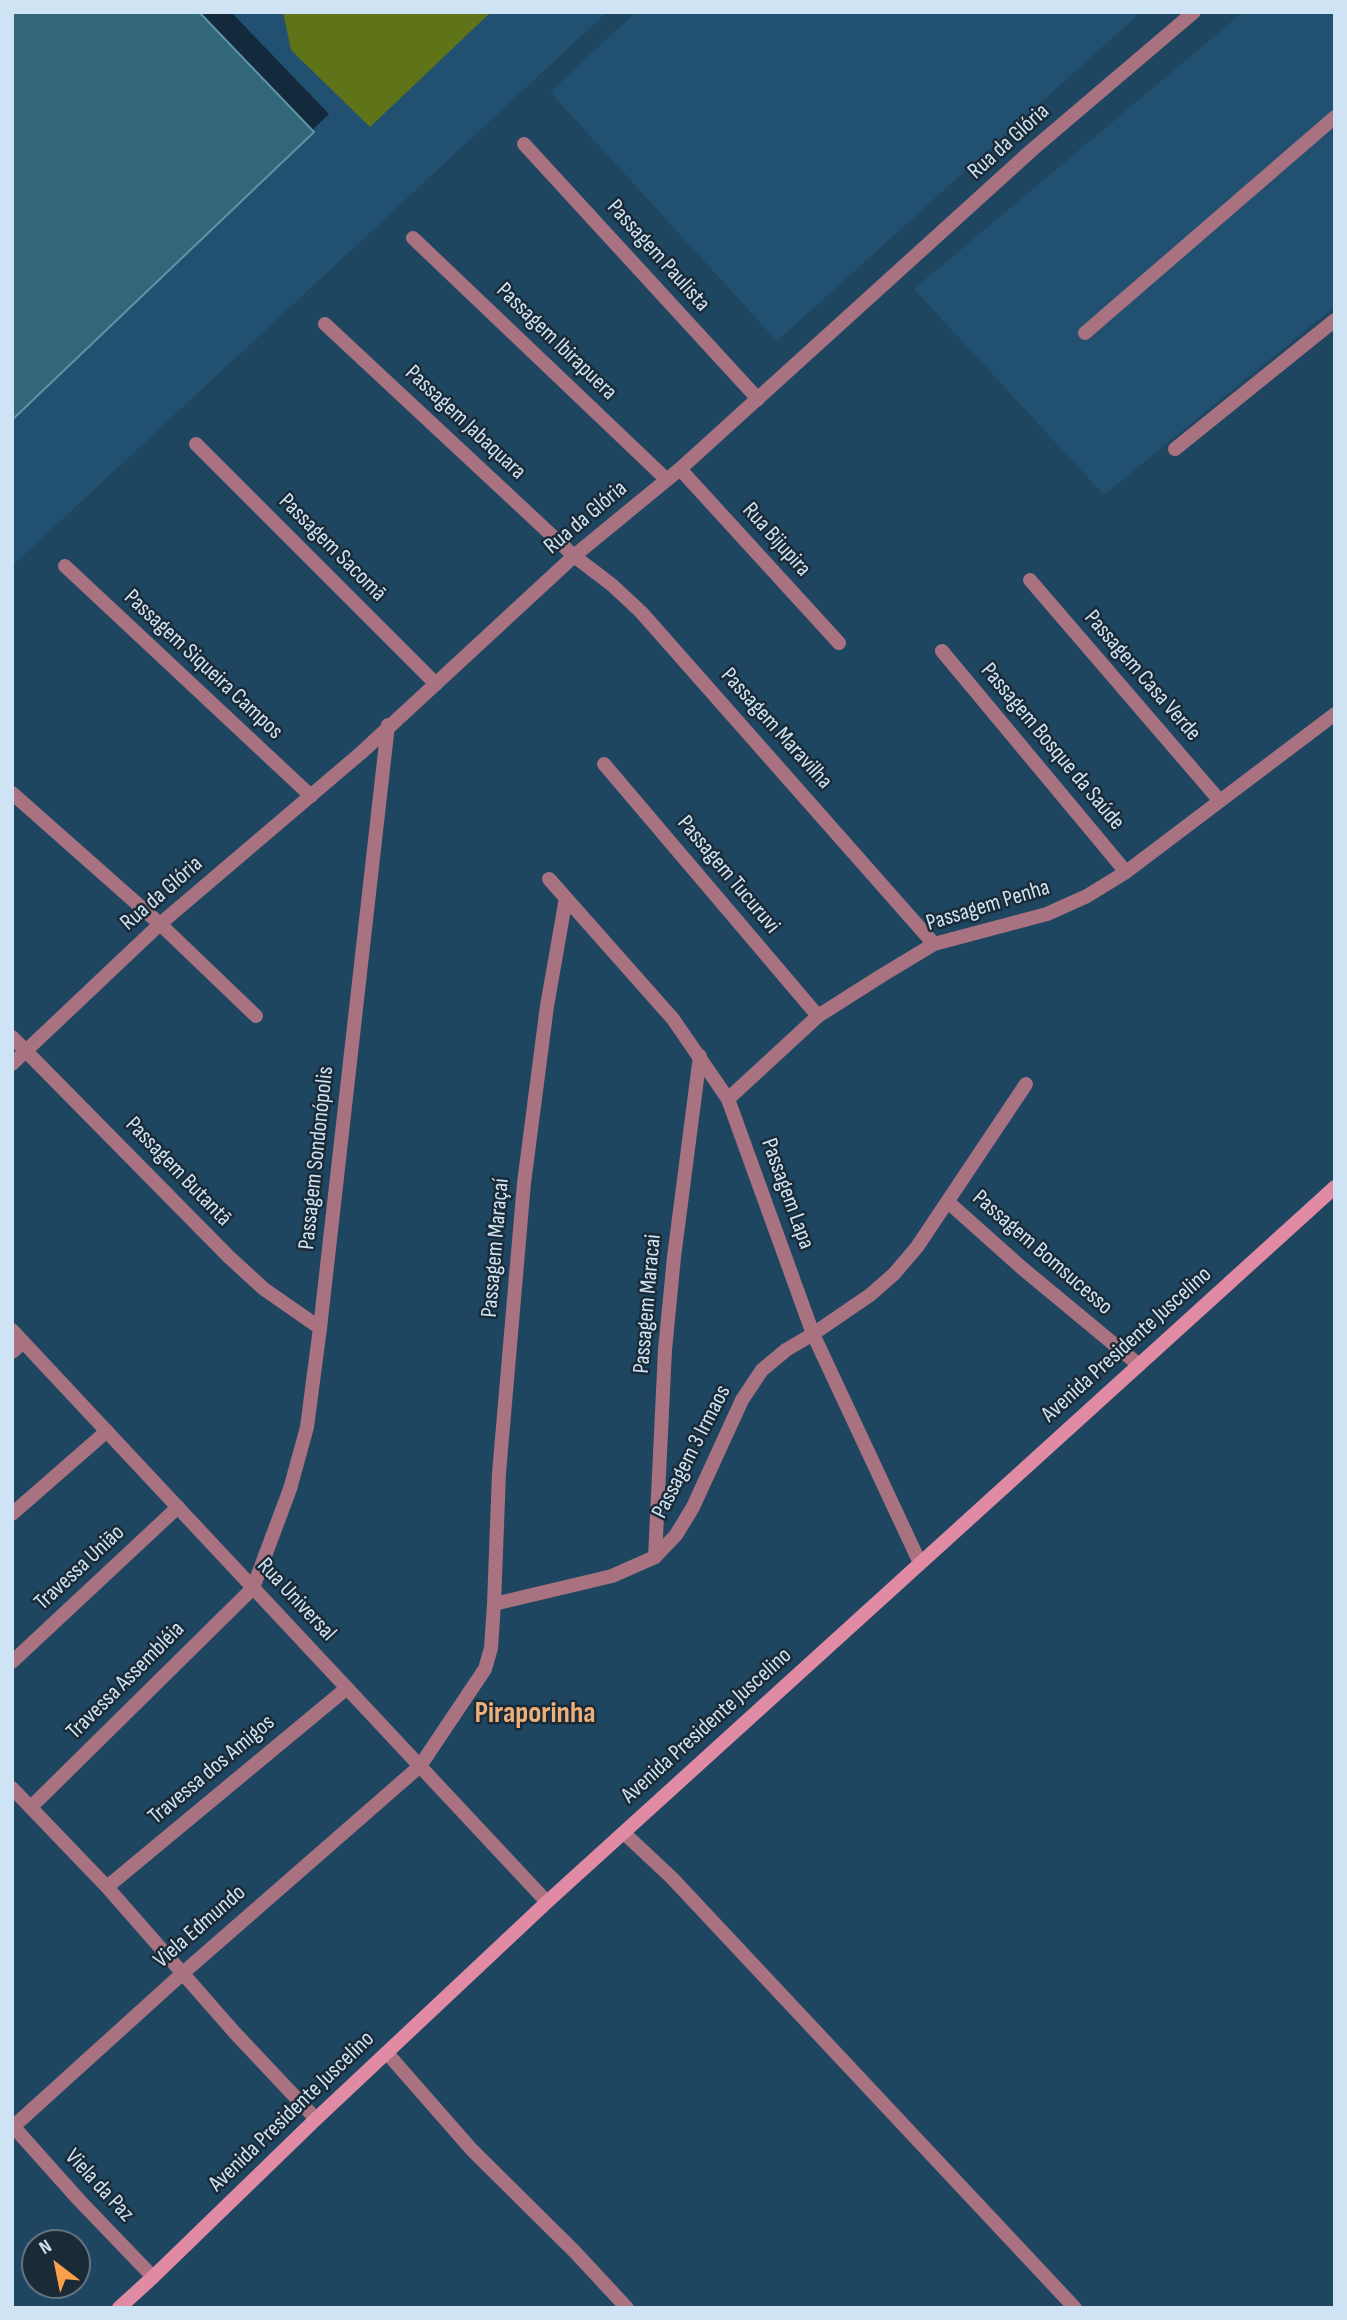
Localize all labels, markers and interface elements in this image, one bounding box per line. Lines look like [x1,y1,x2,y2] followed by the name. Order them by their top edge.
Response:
[963,98,1055,186] street label: Rua da Glória
[601,194,715,318] street label: Passagem Paulista
[490,278,622,406] street label: Passagem Ibirapuera
[399,360,531,486] street label: Passagem Jabaquara
[539,475,633,561] street label: Rua da Glória
[272,488,392,608] street label: Passagem Sacomã
[736,497,816,583] street label: Rua Bijupira
[118,584,288,746] street label: Passagem Siqueira Campos
[1078,605,1206,747] street label: Passagem Casa Verde
[974,658,1130,836] street label: Passagem Bosque da Saúde
[714,663,838,795] street label: Passagem Maravilha
[671,810,785,940] street label: Passagem Tucuruvi
[115,851,209,937] street label: Rua da Glória
[923,874,1053,938] street label: Passagem Penha
[294,1065,340,1251] street label: Passagem Sondonópolis
[119,1112,237,1232] street label: Passagem Butantã
[754,1135,820,1253] street label: Passagem Lapa
[476,1177,516,1319] street label: Passagem Maraçaí
[966,1185,1118,1321] street label: Passagem Bomsucesso
[628,1233,668,1375] street label: Passagem Maracai
[1036,1261,1218,1429] street label: Avenida Presidente Juscelino
[647,1381,737,1523] street label: Passagem 3 Irmaos
[29,1519,131,1617] street label: Travessa União
[251,1553,341,1647] street label: Rua Universal
[61,1616,191,1746] street label: Travessa Assembléia
[616,1642,798,1810] street label: Avenida Presidente Juscelino
[474,1696,596,1732] district label: Piraporinha
[143,1709,281,1831] street label: Travessa dos Amigos
[148,1880,252,1974] street label: Viela Edmundo
[203,2026,381,2198] street label: Avenida Presidente Juscelino
[58,2144,140,2228] street label: Viela da Paz
[21,2229,91,2299] north arrow
[35,2235,56,2260] text: N

